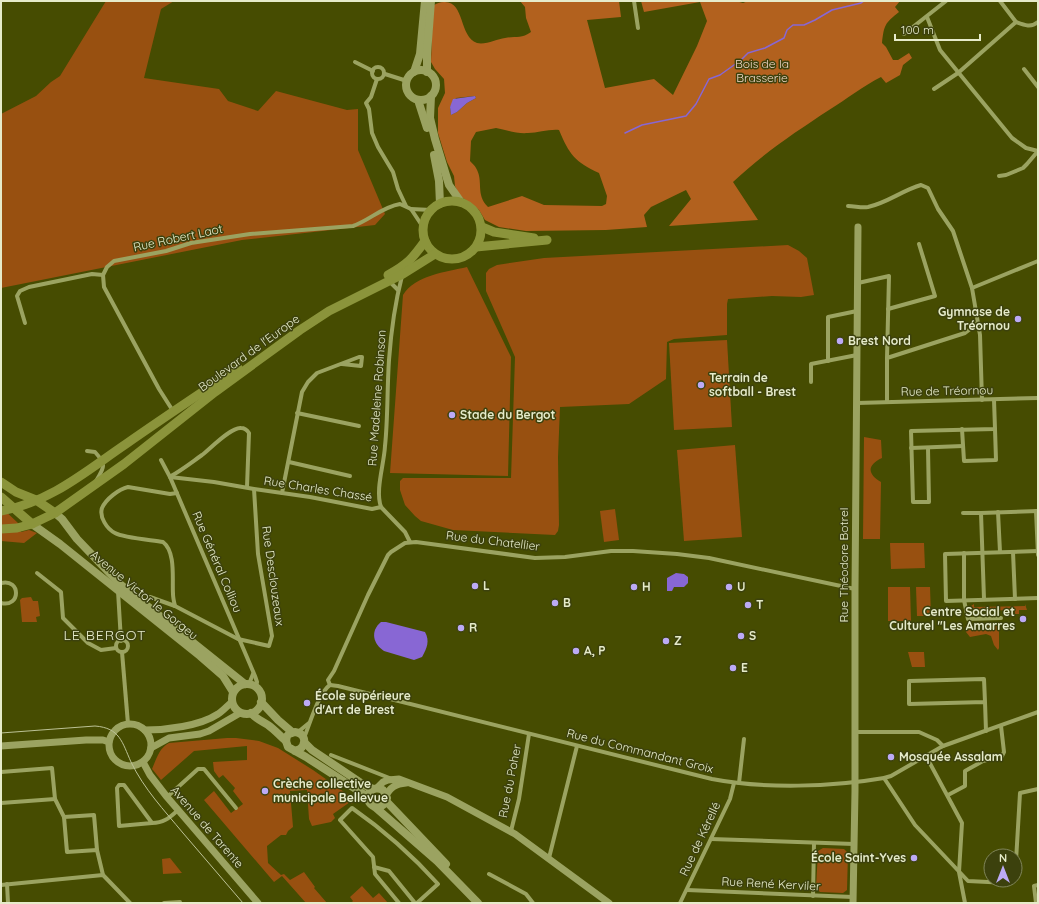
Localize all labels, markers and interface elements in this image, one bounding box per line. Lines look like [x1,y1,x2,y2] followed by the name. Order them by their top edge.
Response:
[895,16,980,42] scale bar
[901,22,934,37] text: 100 m
[735,56,789,85] park label: Bois de la Brasserie
[132,221,224,254] street label: Rue Robert Laot
[938,304,1010,333] place label: Gymnase de Tréornou
[195,311,302,394] street label: Boulevard de l'Europe
[1013,314,1023,324] marker: Gymnase de Tréornou
[364,329,389,467] street label: Rue Madeleine Robinson
[848,333,911,348] place label: Brest Nord
[835,336,845,346] marker: Brest Nord
[709,370,796,399] place label: Terrain de softball - Brest
[696,380,706,390] marker: Terrain de softball - Brest
[901,382,993,399] street label: Rue de Tréornou
[460,407,556,422] place label: Stade du Bergot
[447,410,457,420] marker: Stade du Bergot
[263,473,374,505] street label: Rue Charles Chassé
[836,508,851,622] street label: Rue Théodore Botrel
[189,509,246,615] street label: Rue Général Colliou
[259,525,288,627] street label: Rue Desclouzeaux
[445,527,541,554] street label: Rue du Chatellier
[88,547,201,643] street label: Avenue Victor le Gorgeu
[483,578,490,593] place label: L
[642,579,651,594] place label: H
[737,579,745,594] place label: U
[470,581,480,591] marker: L
[629,582,639,592] marker: H
[724,582,734,592] marker: U
[563,595,571,610] place label: B
[756,597,764,612] place label: T
[550,598,560,608] marker: B
[743,600,753,610] marker: T
[889,604,1015,633] place label: Centre Social et Culturel "Les Amarres
[1018,614,1028,624] marker: Centre Social et Culturel "Les Amarres
[469,620,477,635] place label: R
[456,623,466,633] marker: R
[63,626,147,644] district label: LE BERGOT
[749,628,756,643] place label: S
[736,631,746,641] marker: S
[674,633,682,648] place label: Z
[661,636,671,646] marker: Z
[584,643,606,658] place label: A, P
[571,646,581,656] marker: A, P
[741,660,748,675] place label: E
[728,663,738,673] marker: E
[315,688,411,717] place label: École supérieure d'Art de Brest
[302,698,312,708] marker: École supérieure d'Art de Brest
[565,725,715,776] street label: Rue du Commandant Groix
[495,742,524,819] street label: Rue du Poher
[899,749,1003,764] place label: Mosquée Assalam
[886,752,896,762] marker: Mosquée Assalam
[273,776,388,805] place label: Crèche collective municipale Bellevue
[168,783,247,871] street label: Avenue de Tarente
[260,786,270,796] marker: Crèche collective municipale Bellevue
[676,799,723,878] street label: Rue de Kérellé
[983,848,1023,888] north arrow
[811,850,906,865] place label: École Saint-Yves
[999,851,1007,865] text: N
[909,853,919,863] marker: École Saint-Yves
[721,873,821,894] street label: Rue René Kerviler

